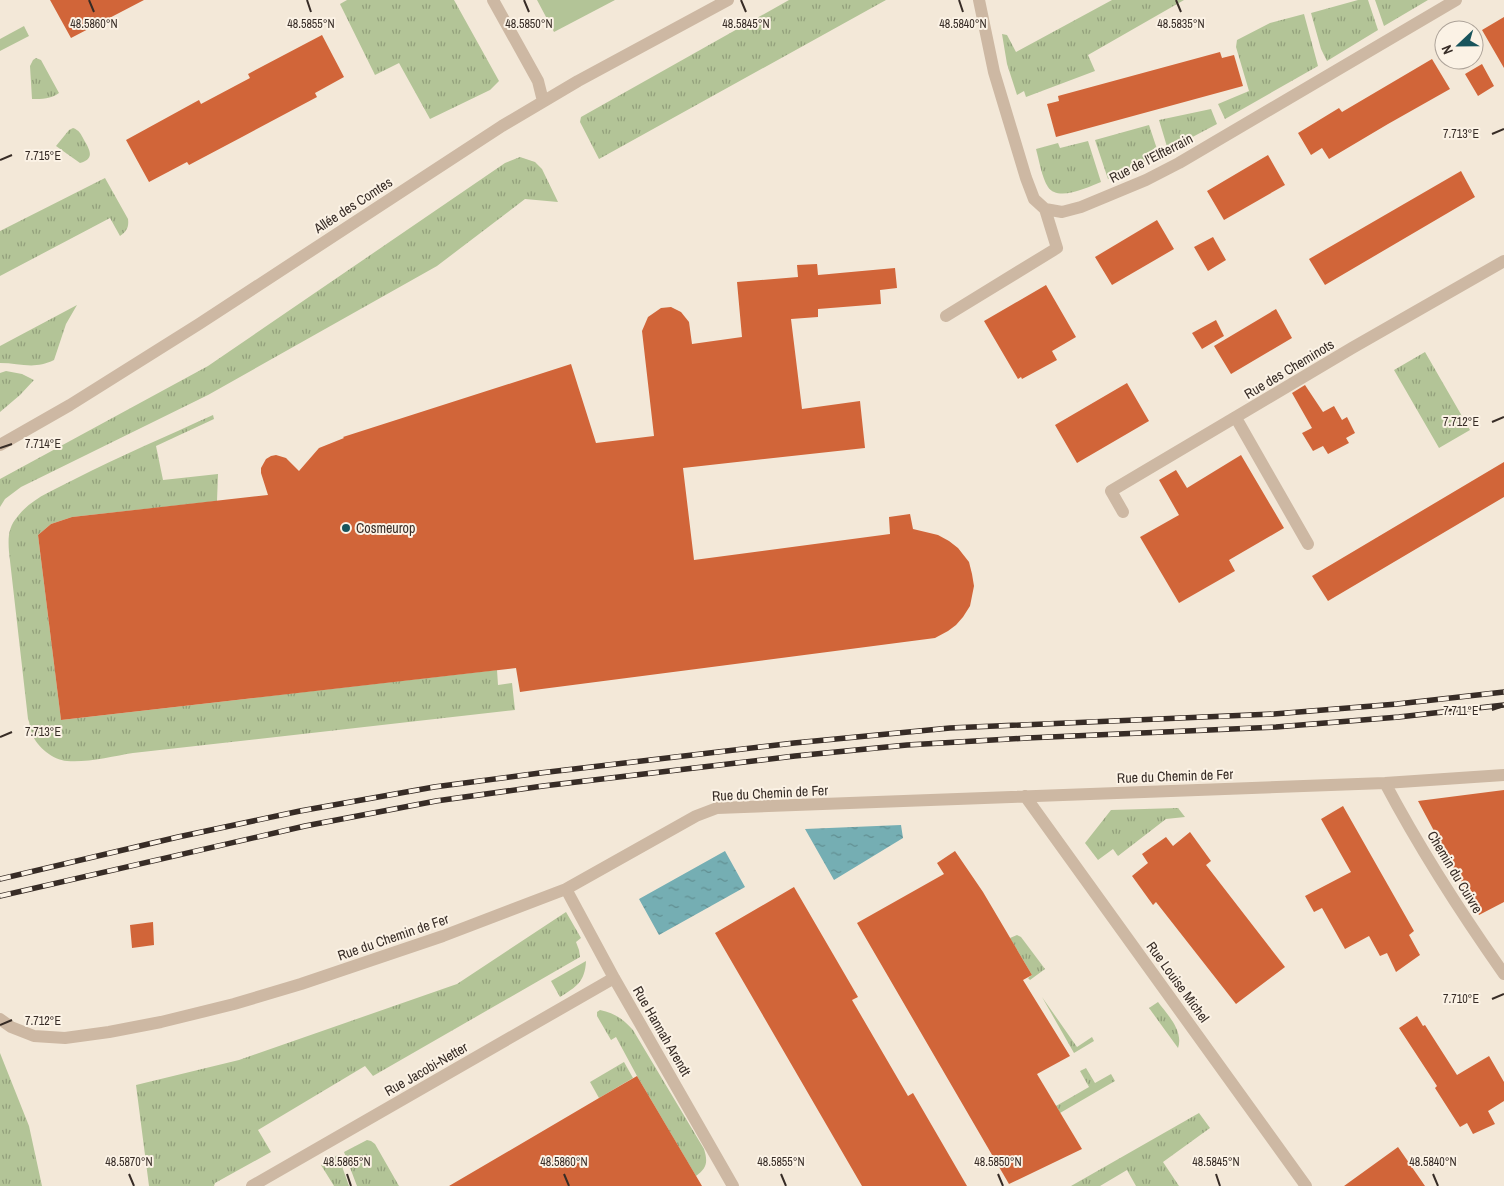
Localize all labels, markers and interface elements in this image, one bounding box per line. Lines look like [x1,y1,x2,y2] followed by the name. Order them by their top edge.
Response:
[70,16,118,32] text: 48.5860°N
[287,16,335,32] text: 48.5855°N
[505,16,553,32] text: 48.5850°N
[722,16,770,32] text: 48.5845°N
[939,16,987,32] text: 48.5840°N
[1157,16,1205,32] text: 48.5835°N
[1434,20,1484,70] north arrow
[1437,43,1457,57] text: N
[1443,126,1479,142] text: 7.713°E
[1106,129,1196,187] street label: Rue de l'Elfterrain
[25,148,61,164] text: 7.715°E
[310,173,396,238] street label: Allée des Comtes
[1241,335,1337,403] street label: Rue des Cheminots
[1443,414,1479,430] text: 7.712°E
[25,436,61,452] text: 7.714°E
[356,519,415,537] place label: Cosmeurop
[340,522,352,534] marker: Cosmeurop
[1443,703,1479,719] text: 7.711°E
[25,724,61,740] text: 7.713°E
[1117,765,1234,787] street label: Rue du Chemin de Fer
[711,781,829,805] street label: Rue du Chemin de Fer
[1423,827,1487,917] street label: Chemin du Cuivre
[335,910,451,964] street label: Rue du Chemin de Fer
[1143,938,1213,1026] street label: Rue Louise Michel
[629,983,695,1079] street label: Rue Hannah Arendt
[1443,991,1479,1007] text: 7.710°E
[25,1013,61,1029] text: 7.712°E
[381,1038,471,1100] street label: Rue Jacobi-Netter
[105,1154,153,1170] text: 48.5870°N
[323,1154,371,1170] text: 48.5865°N
[540,1154,588,1170] text: 48.5860°N
[757,1154,805,1170] text: 48.5855°N
[974,1154,1022,1170] text: 48.5850°N
[1192,1154,1240,1170] text: 48.5845°N
[1409,1154,1457,1170] text: 48.5840°N

